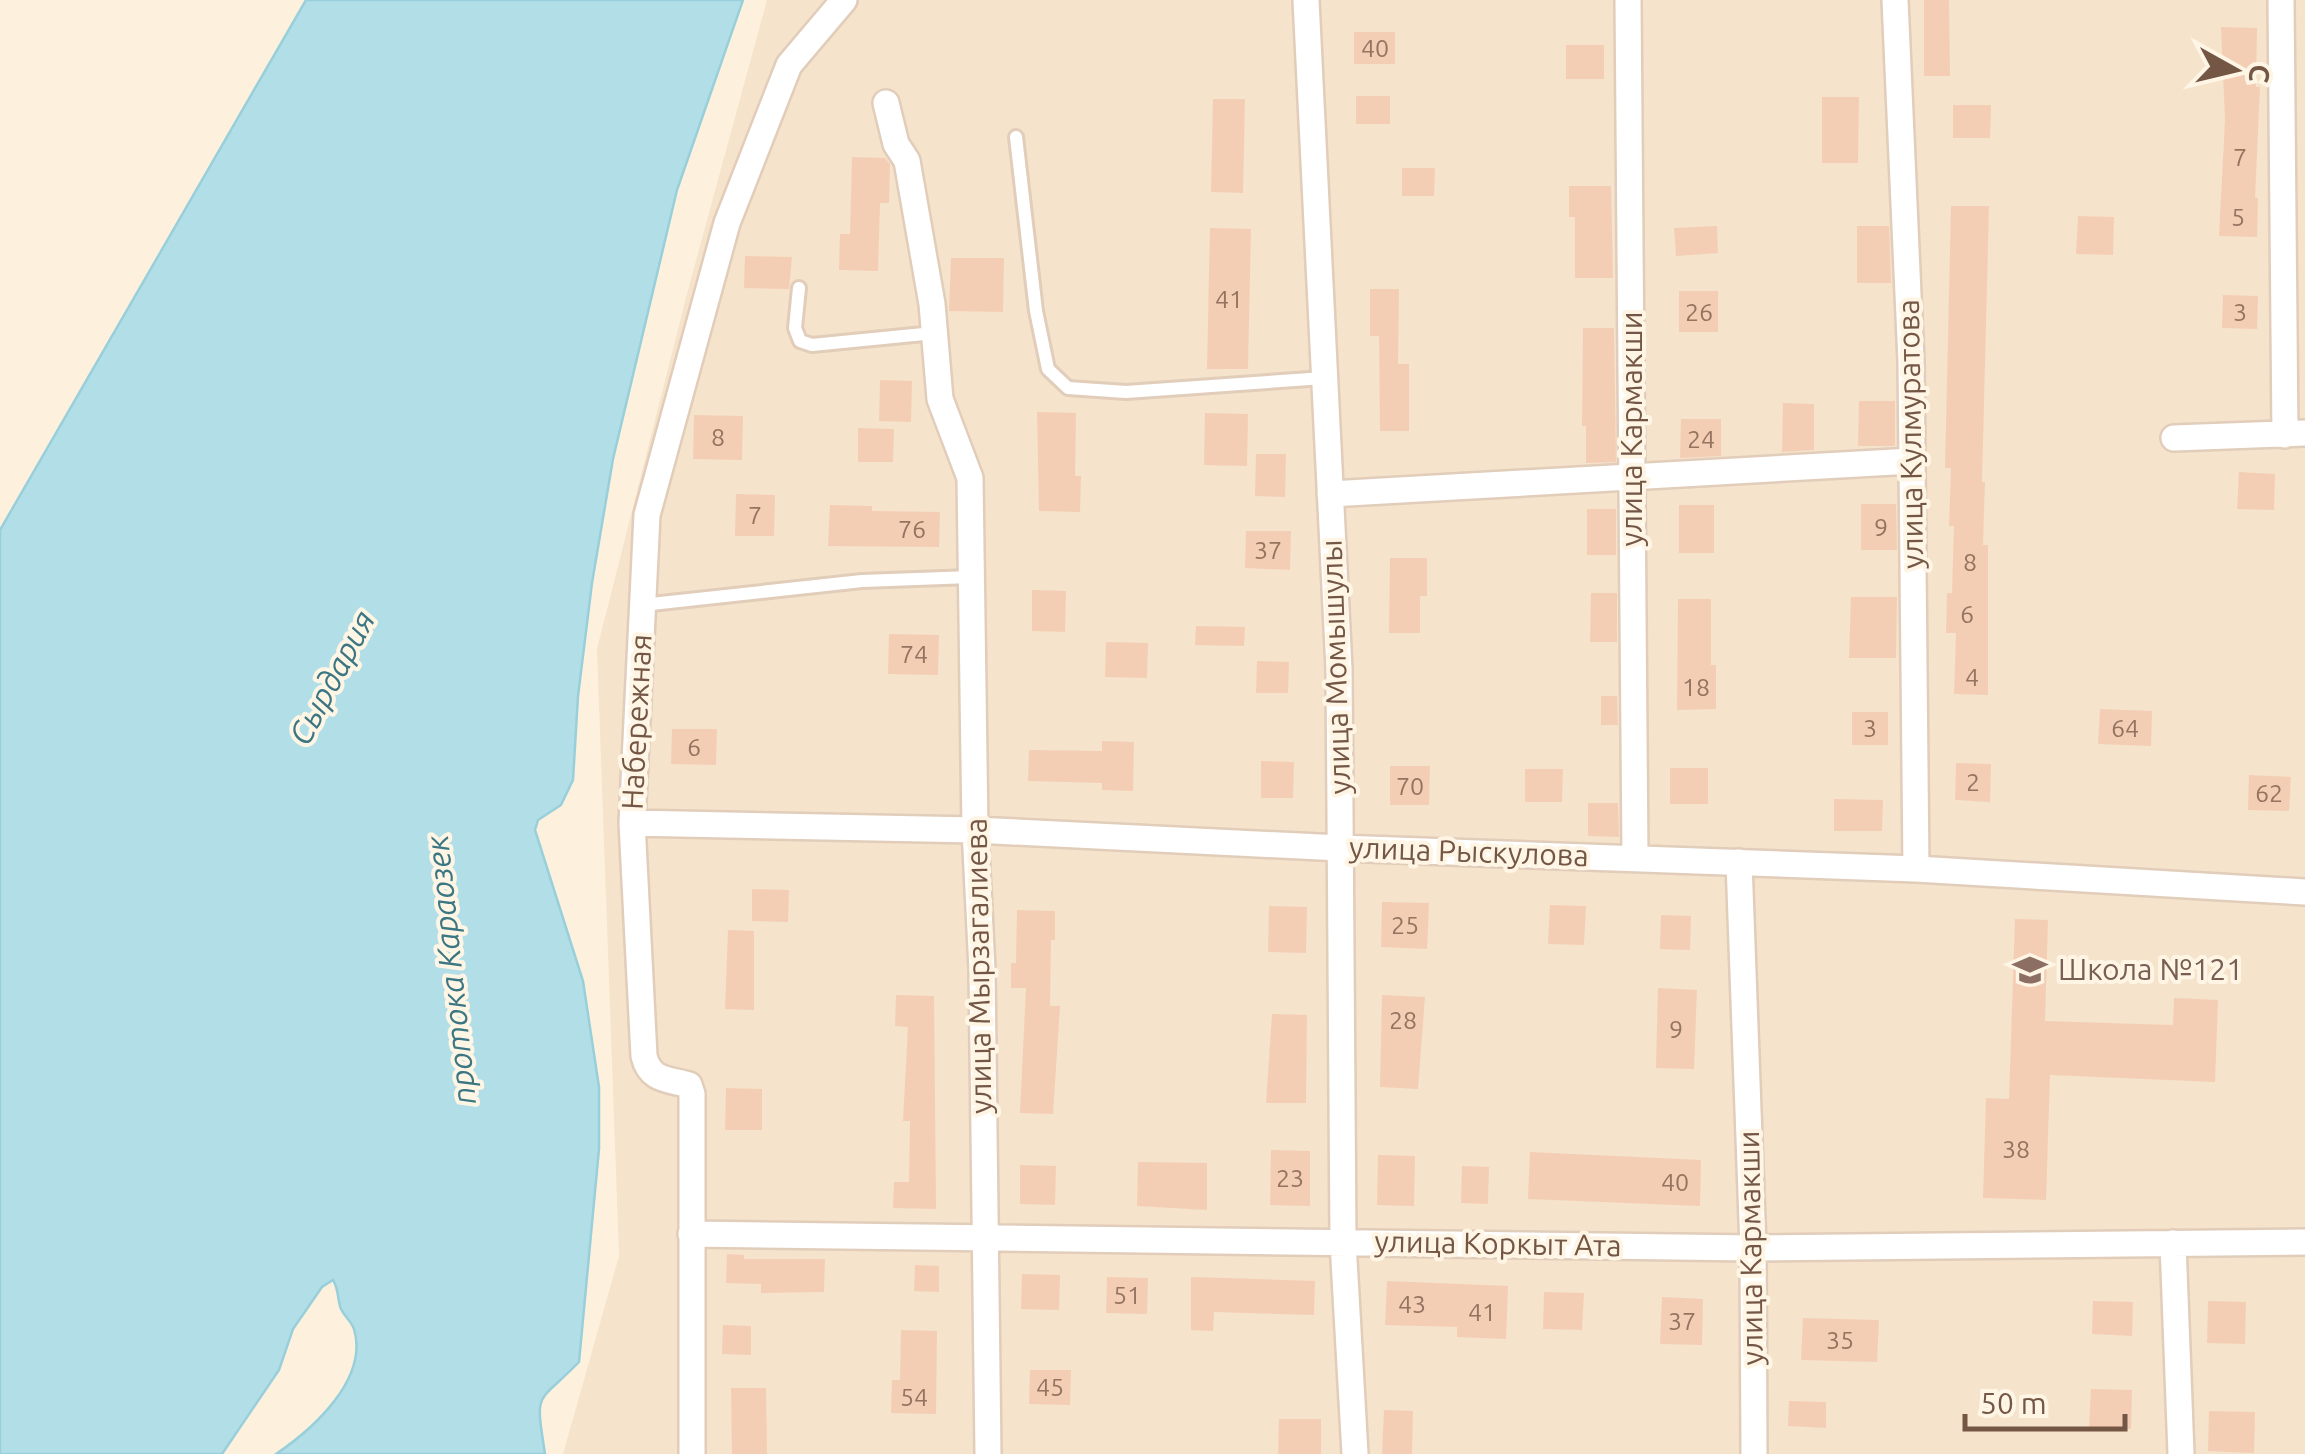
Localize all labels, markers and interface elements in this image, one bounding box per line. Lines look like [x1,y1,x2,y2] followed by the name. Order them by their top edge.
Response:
[2185,20,2285,120] north arrow
[1361,34,1389,62] house number: 40
[2244,63,2277,85] text: С
[2233,143,2247,171] house number: 7
[2231,203,2245,231] house number: 5
[1215,285,1243,313] house number: 41
[1685,298,1713,326] house number: 26
[2233,298,2247,326] house number: 3
[1891,299,1929,569] street label: улица Кулмуратова
[1614,312,1648,546] street label: улица Кармакши
[711,423,725,451] house number: 8
[1687,425,1715,453] house number: 24
[748,501,762,529] house number: 7
[1874,513,1888,541] house number: 9
[898,515,926,543] house number: 76
[1254,536,1282,564] house number: 37
[1314,539,1356,795] street label: улица Момышулы
[1963,548,1977,576] house number: 8
[1960,600,1974,628] house number: 6
[281,605,381,750] water label: Сырдария
[614,633,658,811] street label: Набережная
[900,640,928,668] house number: 74
[1965,663,1979,691] house number: 4
[1682,673,1710,701] house number: 18
[1863,714,1877,742] house number: 3
[2111,714,2139,742] house number: 64
[687,733,701,761] house number: 6
[1966,768,1980,796] house number: 2
[1396,772,1424,800] house number: 70
[2255,779,2283,807] house number: 62
[958,818,998,1114] street label: улица Мырзагалиева
[1349,830,1589,872] street label: улица Рыскулова
[418,833,482,1107] water label: протока Караозек
[1391,911,1419,939] house number: 25
[2011,951,2049,989] school or university icon: Школа №121
[2058,952,2243,986] place label: Школа №121
[1389,1006,1417,1034] house number: 28
[1669,1015,1683,1043] house number: 9
[1731,1130,1769,1366] street label: улица Кармакши
[2002,1135,2030,1163] house number: 38
[1276,1164,1304,1192] house number: 23
[1661,1168,1689,1196] house number: 40
[1374,1224,1622,1262] street label: улица Коркыт Ата
[1113,1281,1141,1309] house number: 51
[1398,1290,1426,1318] house number: 43
[1468,1298,1496,1326] house number: 41
[1668,1307,1696,1335] house number: 37
[1826,1326,1854,1354] house number: 35
[1965,1369,2125,1431] scale bar
[1036,1373,1064,1401] house number: 45
[900,1383,928,1411] house number: 54
[1980,1386,2047,1420] text: 50 m

